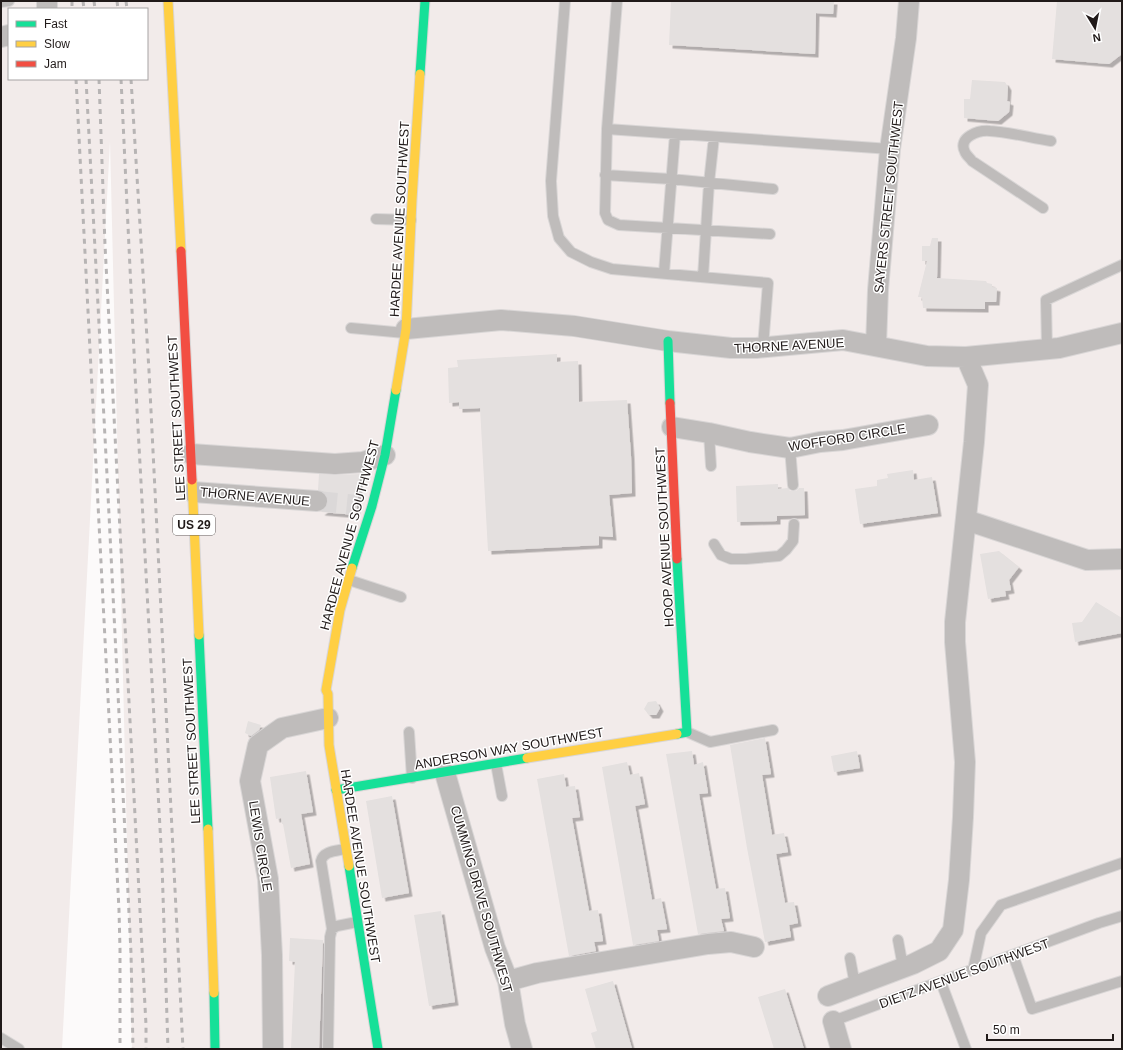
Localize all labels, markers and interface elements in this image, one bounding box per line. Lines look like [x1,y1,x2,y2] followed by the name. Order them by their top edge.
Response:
[8,8,148,80] legend
[1075,8,1115,48] north arrow
[44,17,68,31] text: Fast
[1092,31,1102,44] text: N
[44,37,70,51] text: Slow
[44,57,67,71] text: Jam
[871,100,906,294] street label: SAYERS STREET SOUTHWEST
[387,121,412,317] street label: HARDEE AVENUE SOUTHWEST
[165,335,188,501] street label: LEE STREET SOUTHWEST
[734,335,845,356] street label: THORNE AVENUE
[787,421,907,454] street label: WOFFORD CIRCLE
[317,438,382,632] street label: HARDEE AVENUE SOUTHWEST
[652,447,677,627] street label: HOOP AVENUE SOUTHWEST
[199,484,311,509] street label: THORNE AVENUE
[173,515,215,535] road number: US 29
[180,658,203,824] street label: LEE STREET SOUTHWEST
[413,724,605,773] street label: ANDERSON WAY SOUTHWEST
[338,768,383,964] street label: HARDEE AVENUE SOUTHWEST
[246,800,275,893] street label: LEWIS CIRCLE
[448,804,515,994] street label: CUMMING DRIVE SOUTHWEST
[877,936,1051,1011] street label: DIETZ AVENUE SOUTHWEST
[987,1016,1113,1042] scale bar
[993,1023,1020,1037] text: 50 m

